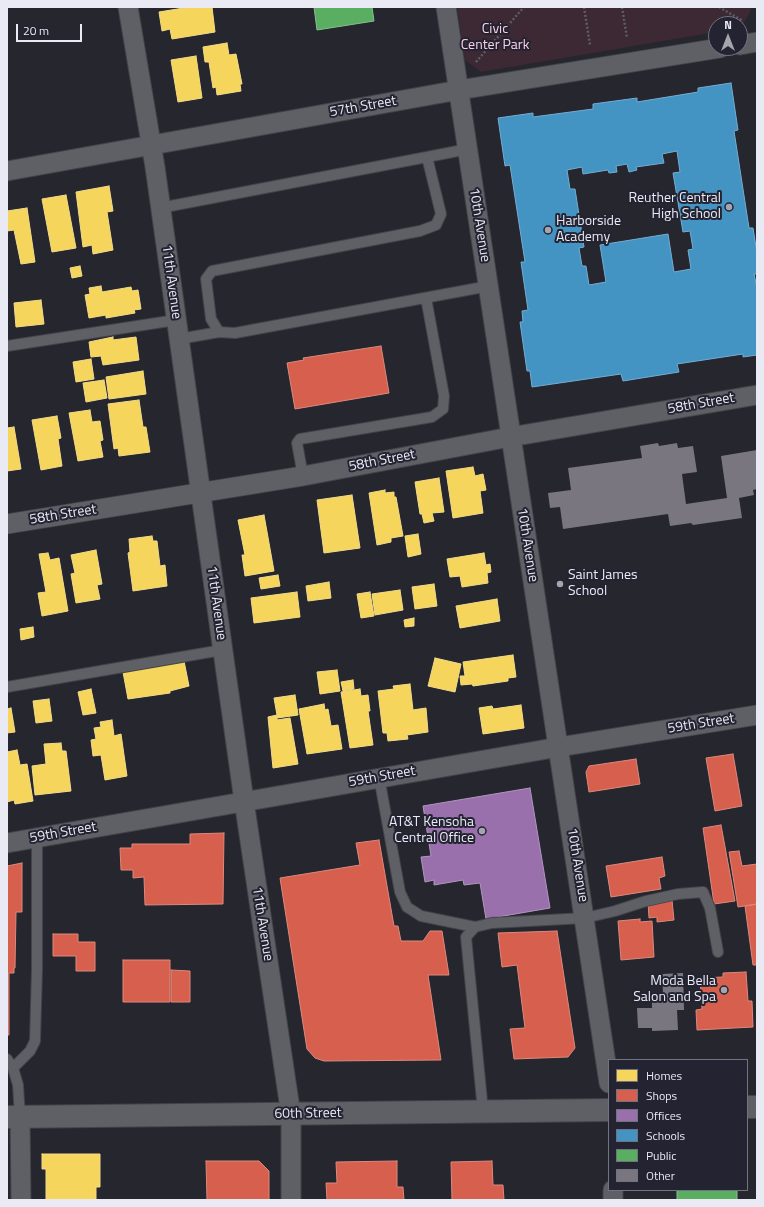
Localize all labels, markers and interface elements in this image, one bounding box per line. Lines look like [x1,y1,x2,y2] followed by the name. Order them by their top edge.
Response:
[18,16,84,42] scale bar
[708,16,748,56] north arrow
[724,17,732,33] text: N
[23,21,49,40] text: 20 m
[461,22,529,54] park label: Civic Center Park
[328,93,398,121] street label: 57th Street
[465,187,493,263] street label: 10th Avenue
[629,191,721,224] place label: Reuther Central High School
[724,202,734,212] marker: Reuther Central High School
[556,214,621,246] place label: Harborside Academy
[543,225,553,235] marker: Harborside Academy
[157,244,185,320] street label: 11th Avenue
[666,390,736,418] street label: 58th Street
[347,446,417,476] street label: 58th Street
[28,501,98,529] street label: 58th Street
[513,507,541,583] street label: 10th Avenue
[202,565,230,641] street label: 11th Avenue
[568,568,637,600] place label: Saint James School
[555,579,565,589] marker: Saint James School
[666,710,736,738] street label: 59th Street
[347,763,417,791] street label: 59th Street
[389,815,474,848] place label: AT&T Kensoha Central Office
[28,819,98,847] street label: 59th Street
[477,826,487,836] marker: AT&T Kensoha Central Office
[563,827,591,903] street label: 10th Avenue
[248,886,276,962] street label: 11th Avenue
[633,974,716,1006] place label: Moda Bella Salon and Spa
[719,985,729,995] marker: Moda Bella Salon and Spa
[608,1059,748,1191] legend
[646,1066,682,1085] text: Homes
[646,1086,677,1105] text: Shops
[274,1105,342,1123] street label: 60th Street
[646,1106,681,1125] text: Offices
[646,1126,685,1145] text: Schools
[646,1146,676,1165] text: Public
[646,1166,675,1185] text: Other

